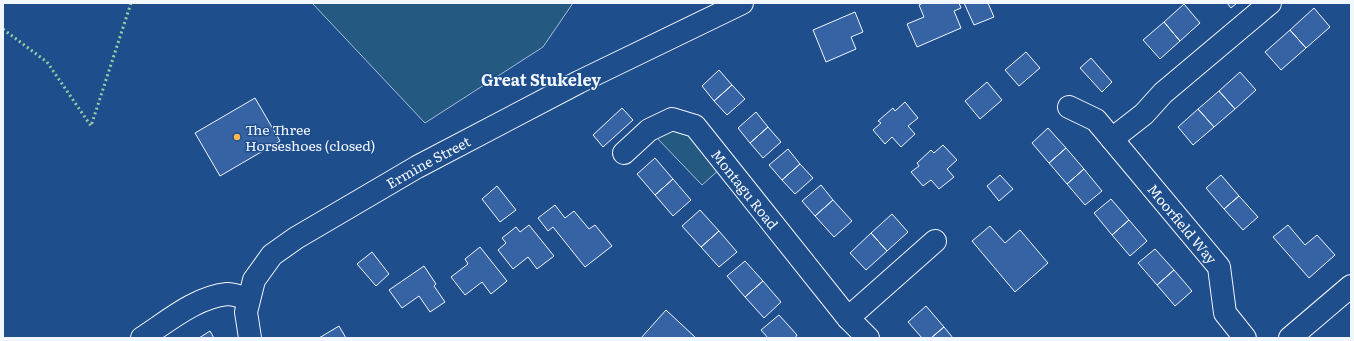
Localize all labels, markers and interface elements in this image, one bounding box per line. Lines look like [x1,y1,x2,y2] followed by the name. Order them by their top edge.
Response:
[481,67,601,91] district label: Great Stukeley
[245,119,375,155] place label: The Three Horseshoes (closed)
[382,131,474,193] street label: Ermine Street
[232,132,242,142] marker: The Three Horseshoes (closed)
[707,145,784,234] street label: Montagu Road
[1143,179,1223,269] street label: Moorfield Way

